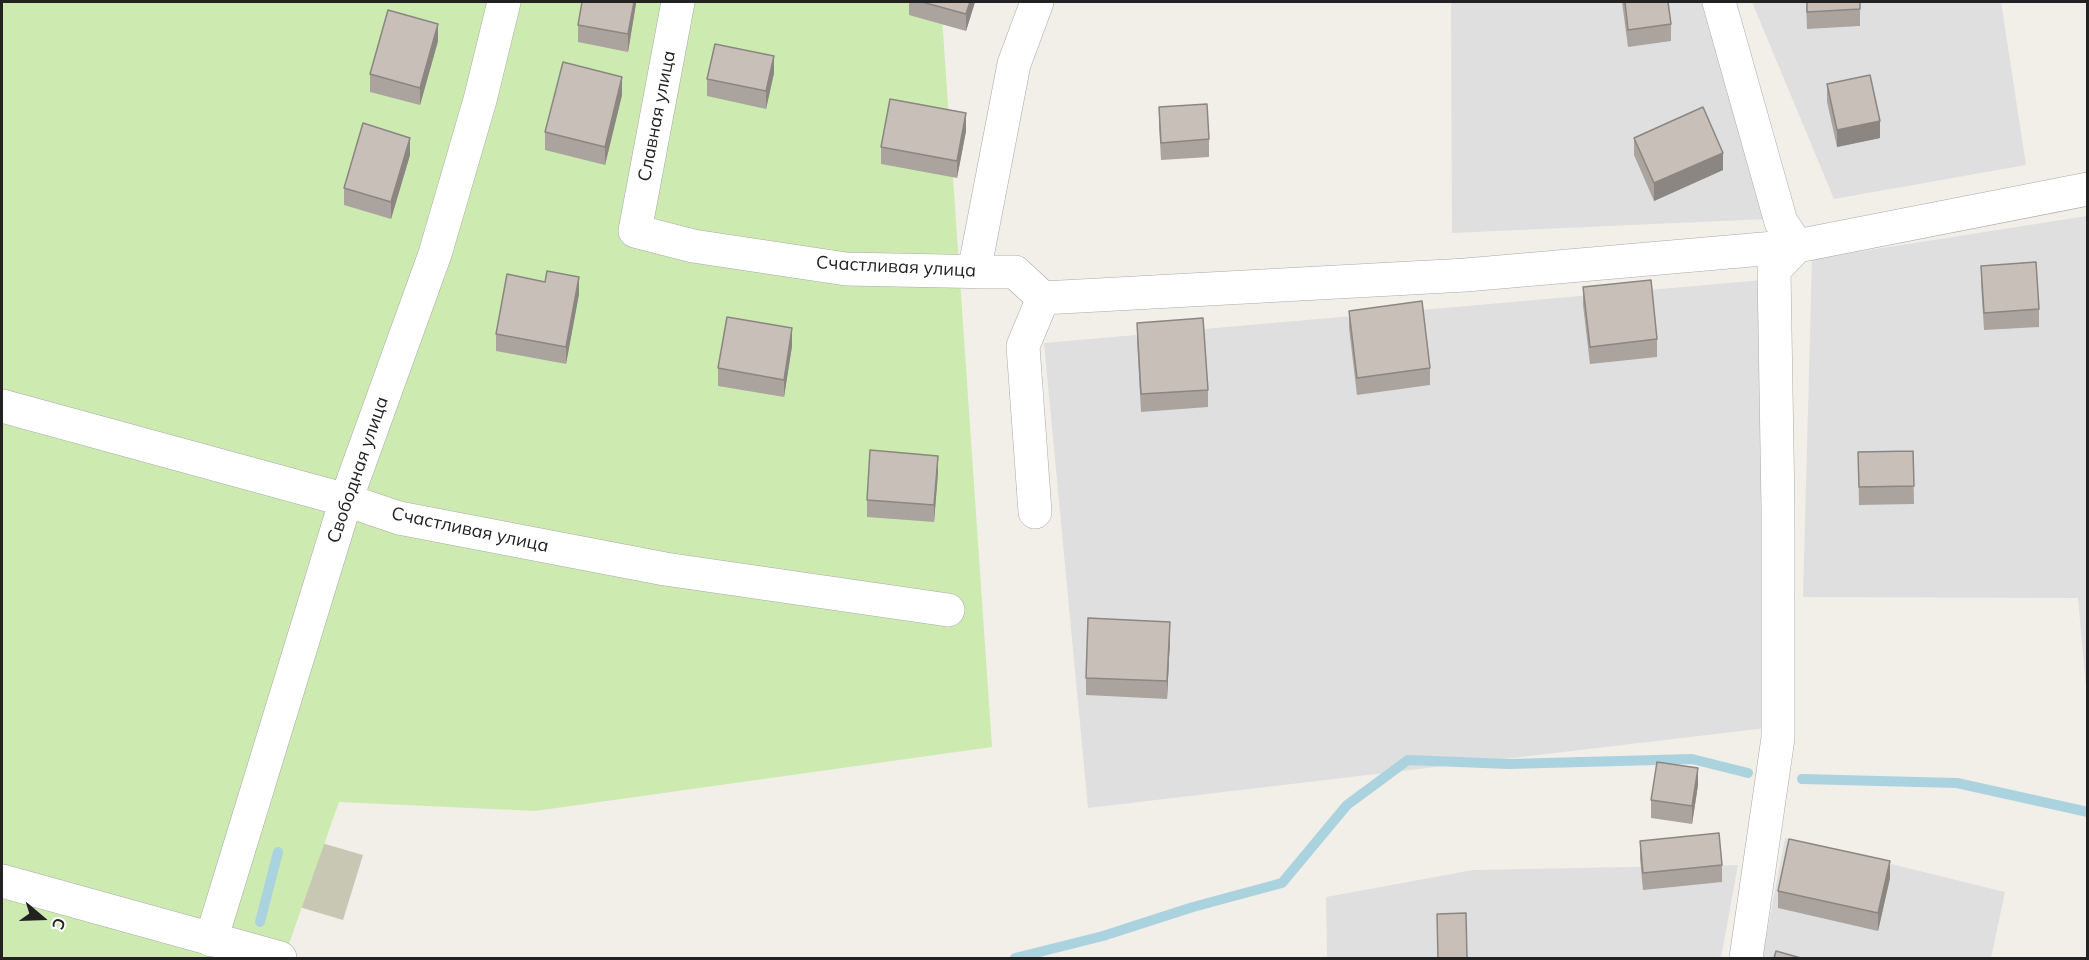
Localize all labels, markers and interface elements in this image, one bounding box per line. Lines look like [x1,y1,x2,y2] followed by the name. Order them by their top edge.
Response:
[634,49,680,183] street label: Славная улица
[816,252,976,282] street label: Счастливая улица
[323,394,393,546] street label: Свободная улица
[390,503,550,557] street label: Счастливая улица
[12,888,72,948] north arrow
[48,915,70,932] text: С

